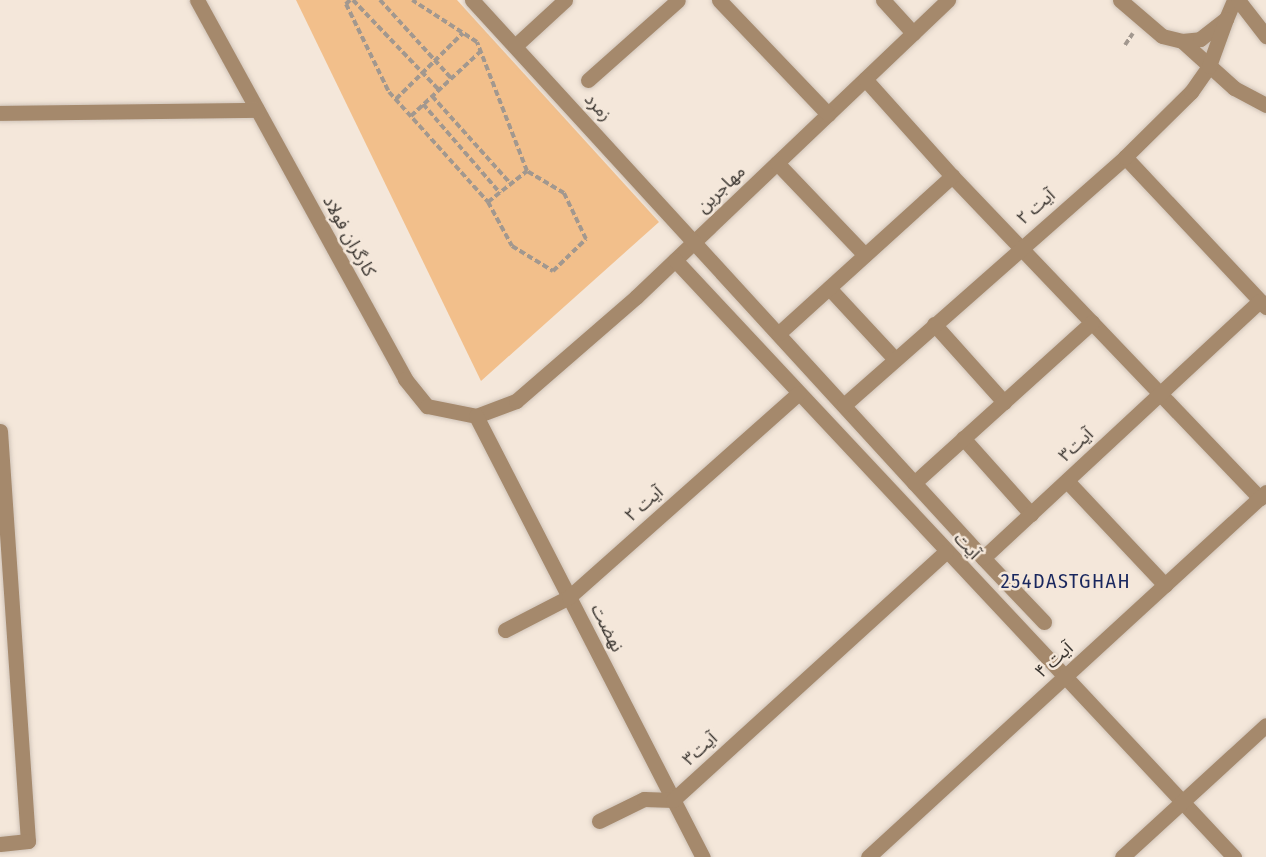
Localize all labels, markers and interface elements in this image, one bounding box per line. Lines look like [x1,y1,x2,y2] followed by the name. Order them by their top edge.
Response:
[580,88,616,126] street label: زمرد
[692,161,750,217] street label: مهاجرین
[1012,184,1060,230] street label: آیت ۲
[318,192,380,280] street label: کارگران فولاد
[1054,424,1098,466] street label: آیت۳
[620,481,668,527] street label: آیت ۲
[949,528,985,564] street label: آیت
[1001,569,1131,593] district label: 254DASTGHAH
[586,600,628,656] street label: نهضت
[1030,637,1078,683] street label: آیت ۴
[678,728,722,770] street label: آیت۳

